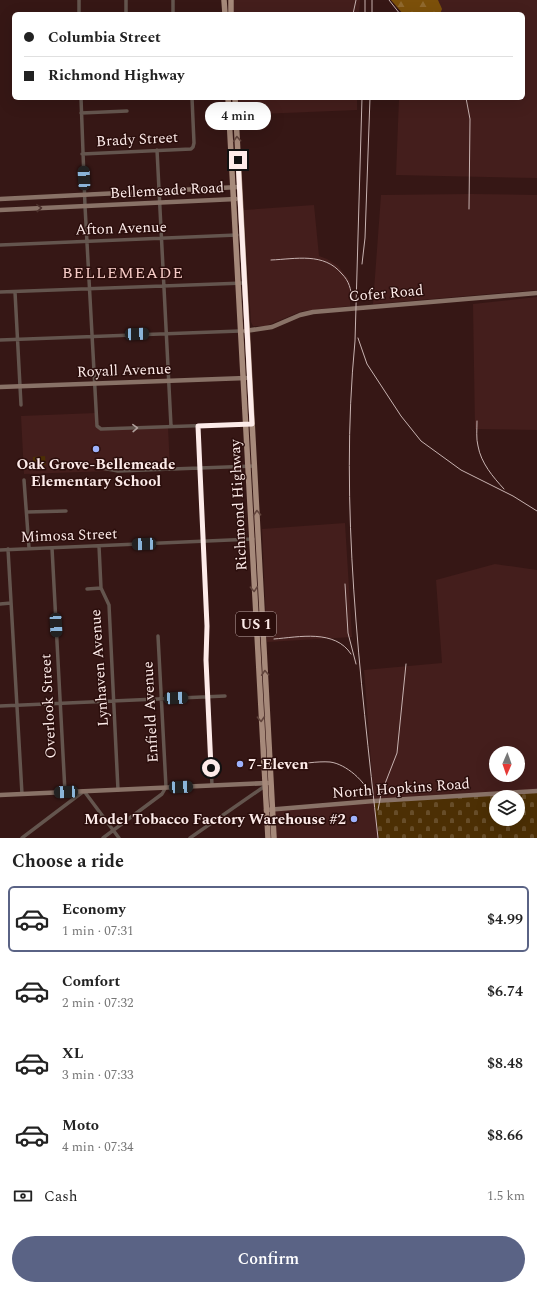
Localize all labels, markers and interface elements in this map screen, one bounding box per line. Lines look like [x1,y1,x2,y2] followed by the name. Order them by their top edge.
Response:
[48,26,161,49] text: Columbia Street
[48,64,184,87] text: Richmond Highway
[205,102,271,130] callout: 4 min
[221,106,255,126] text: 4 min
[95,126,179,153] street label: Brady Street
[233,136,241,142] one-way arrow
[229,151,247,169] route end
[77,166,91,190] car
[109,176,225,205] street label: Bellemeade Road
[36,204,42,212] one-way arrow
[75,215,167,242] street label: Afton Avenue
[62,261,184,285] district label: BELLEMEADE
[348,279,424,308] street label: Cofer Road
[125,328,149,340] car
[76,357,172,384] street label: Royall Avenue
[132,423,138,432] one-way arrow
[224,438,253,571] street label: Richmond Highway
[91,444,101,454] marker: Oak Grove-Bellemeade Elementary School
[16,453,176,493] place label: Oak Grove-Bellemeade Elementary School
[253,510,261,516] one-way arrow
[20,522,118,549] street label: Mimosa Street
[132,538,156,550] car
[250,586,258,592] one-way arrow
[84,608,115,727] street label: Lynhaven Avenue
[236,612,276,636] road number: US 1
[49,613,63,637] car
[34,653,63,759] street label: Overlook Street
[136,661,165,763] street label: Enfield Avenue
[261,670,270,677] one-way arrow
[164,691,188,705] car
[256,716,265,722] one-way arrow
[489,746,525,782] north arrow
[489,746,525,826] map controls
[248,753,308,776] place label: 7-Eleven
[202,759,220,777] route start
[235,759,245,769] marker: 7-Eleven
[331,772,471,805] street label: North Hopkins Road
[169,780,193,794] car
[54,785,78,799] car
[489,790,525,826] button: layers
[84,808,346,831] place label: Model Tobacco Factory Warehouse #2
[349,814,359,824] marker: Model Tobacco Factory Warehouse #2
[12,848,124,875] text: Choose a ride
[62,898,126,921] text: Economy
[14,901,50,937] icon: car
[487,908,523,931] text: $4.99
[62,921,134,941] text: 1 min · 07:31
[62,970,120,993] text: Comfort
[14,973,50,1009] icon: car
[487,980,523,1003] text: $6.74
[62,993,134,1013] text: 2 min · 07:32
[62,1042,83,1065] text: XL
[14,1045,50,1081] icon: car
[487,1052,523,1075] text: $8.48
[62,1065,134,1085] text: 3 min · 07:33
[62,1114,99,1137] text: Moto
[14,1117,50,1153] icon: car
[487,1124,523,1147] text: $8.66
[62,1137,134,1157] text: 4 min · 07:34
[12,1185,34,1207] icon: cash
[44,1185,77,1208] text: Cash
[487,1186,525,1206] text: 1.5 km
[12,1236,525,1282] button: Confirm

